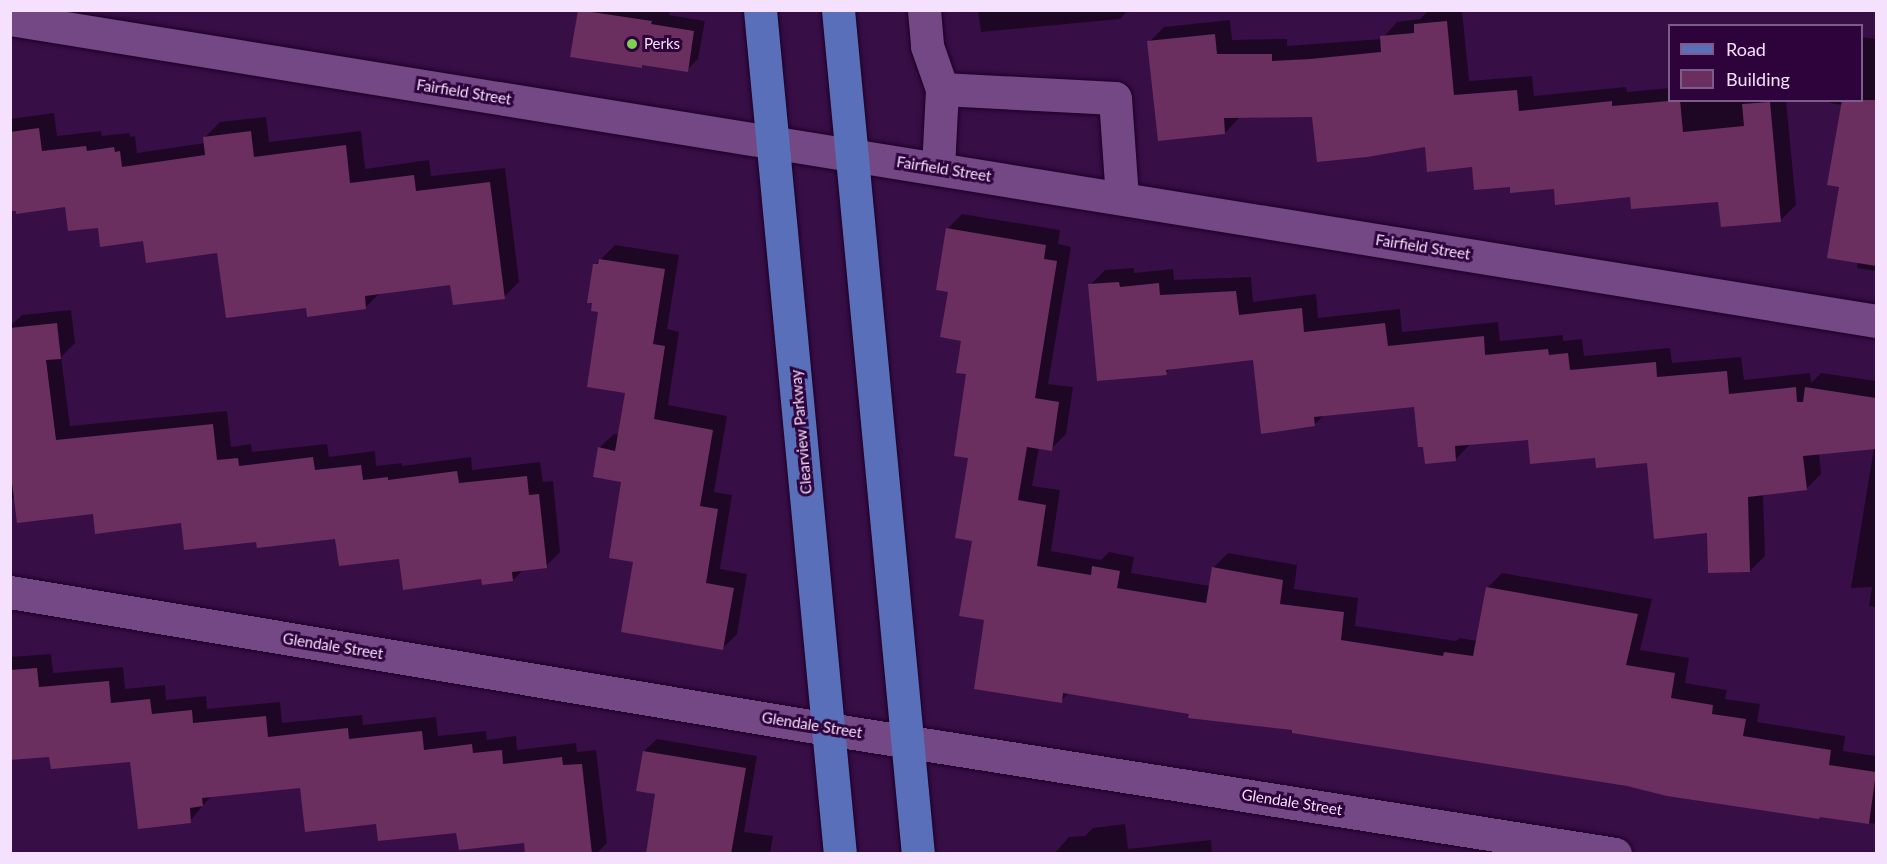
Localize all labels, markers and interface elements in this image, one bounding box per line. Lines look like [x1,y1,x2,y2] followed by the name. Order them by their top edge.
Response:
[1668,24,1863,102] legend
[644,35,680,53] place label: Perks
[625,37,639,51] marker: Perks
[1726,38,1766,60] text: Road
[1726,68,1790,90] text: Building
[415,76,513,108] street label: Fairfield Street
[895,153,993,185] street label: Fairfield Street
[1374,231,1472,263] street label: Fairfield Street
[787,369,815,495] street label: Clearview Parkway
[282,629,384,663] street label: Glendale Street
[761,708,863,742] street label: Glendale Street
[1241,785,1343,819] street label: Glendale Street

